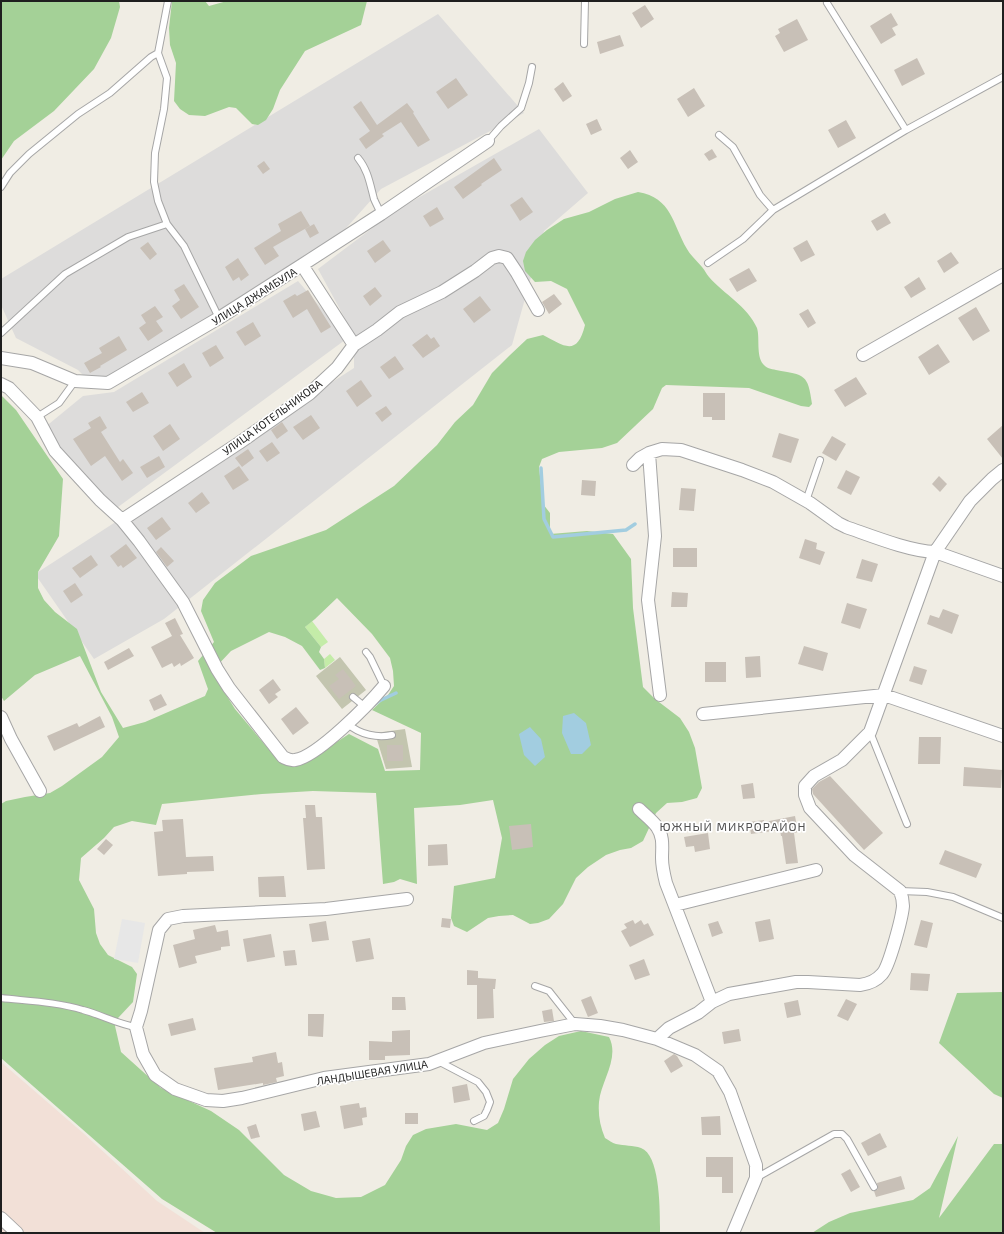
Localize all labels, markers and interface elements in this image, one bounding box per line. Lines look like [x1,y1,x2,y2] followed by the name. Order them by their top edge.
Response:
[209,265,299,327] street label: УЛИЦА ДЖАМБУЛА
[220,376,324,457] street label: УЛИЦА КОТЕЛЬНИКОВА
[659,819,807,833] district label: ЮЖНЫЙ МИКРОРАЙОН
[315,1057,429,1087] street label: ЛАНДЫШЕВАЯ УЛИЦА

